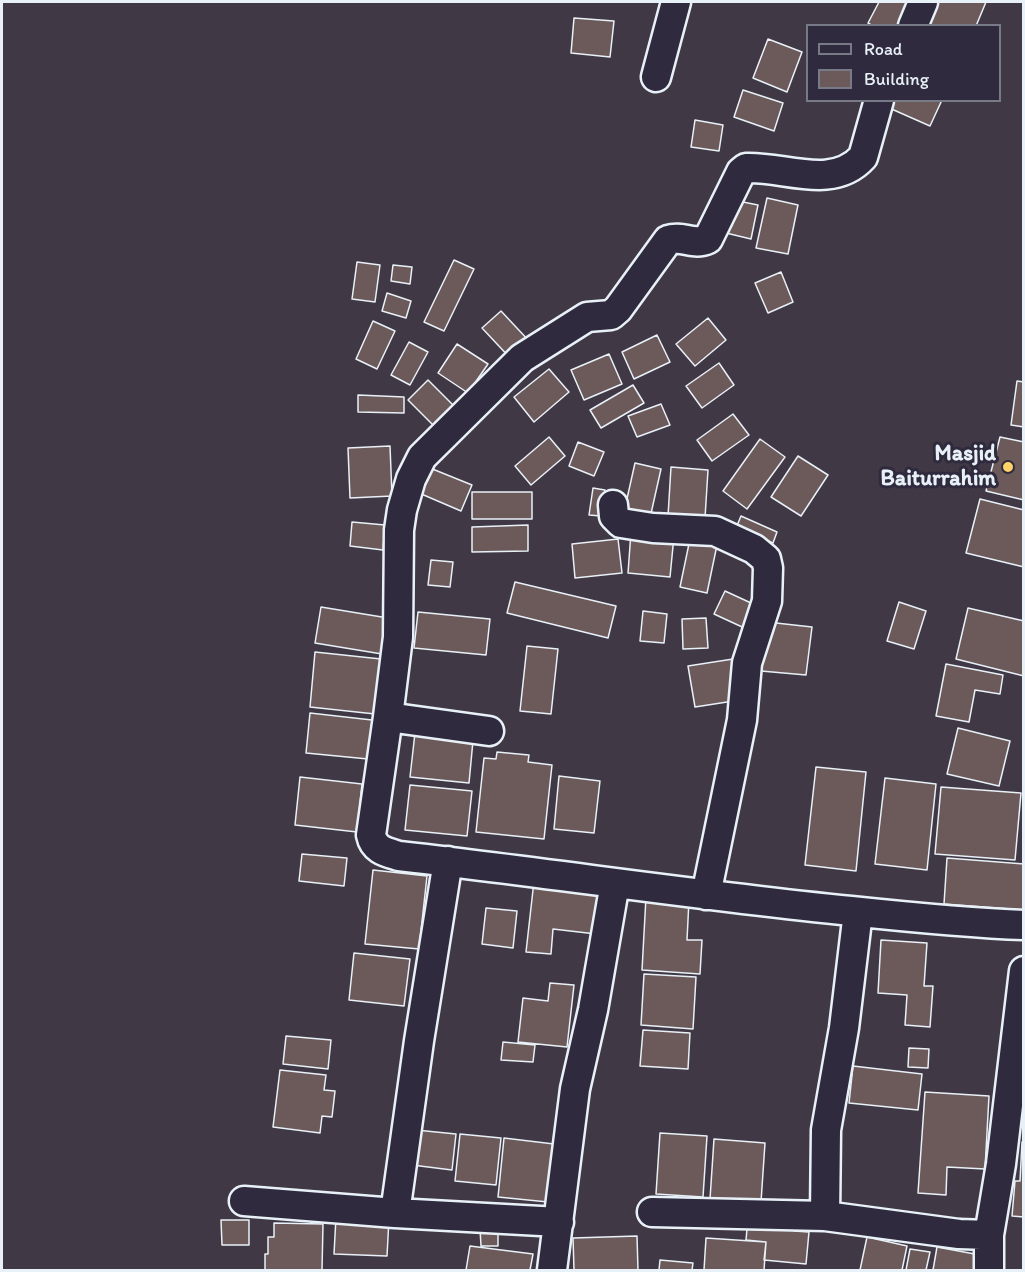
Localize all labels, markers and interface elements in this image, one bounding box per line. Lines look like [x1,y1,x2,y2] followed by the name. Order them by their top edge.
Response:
[806,24,1001,102] legend
[864,38,903,60] text: Road
[864,68,929,90] text: Building
[881,441,996,493] place label: Masjid Baiturrahim
[1001,460,1015,474] marker: Masjid Baiturrahim

